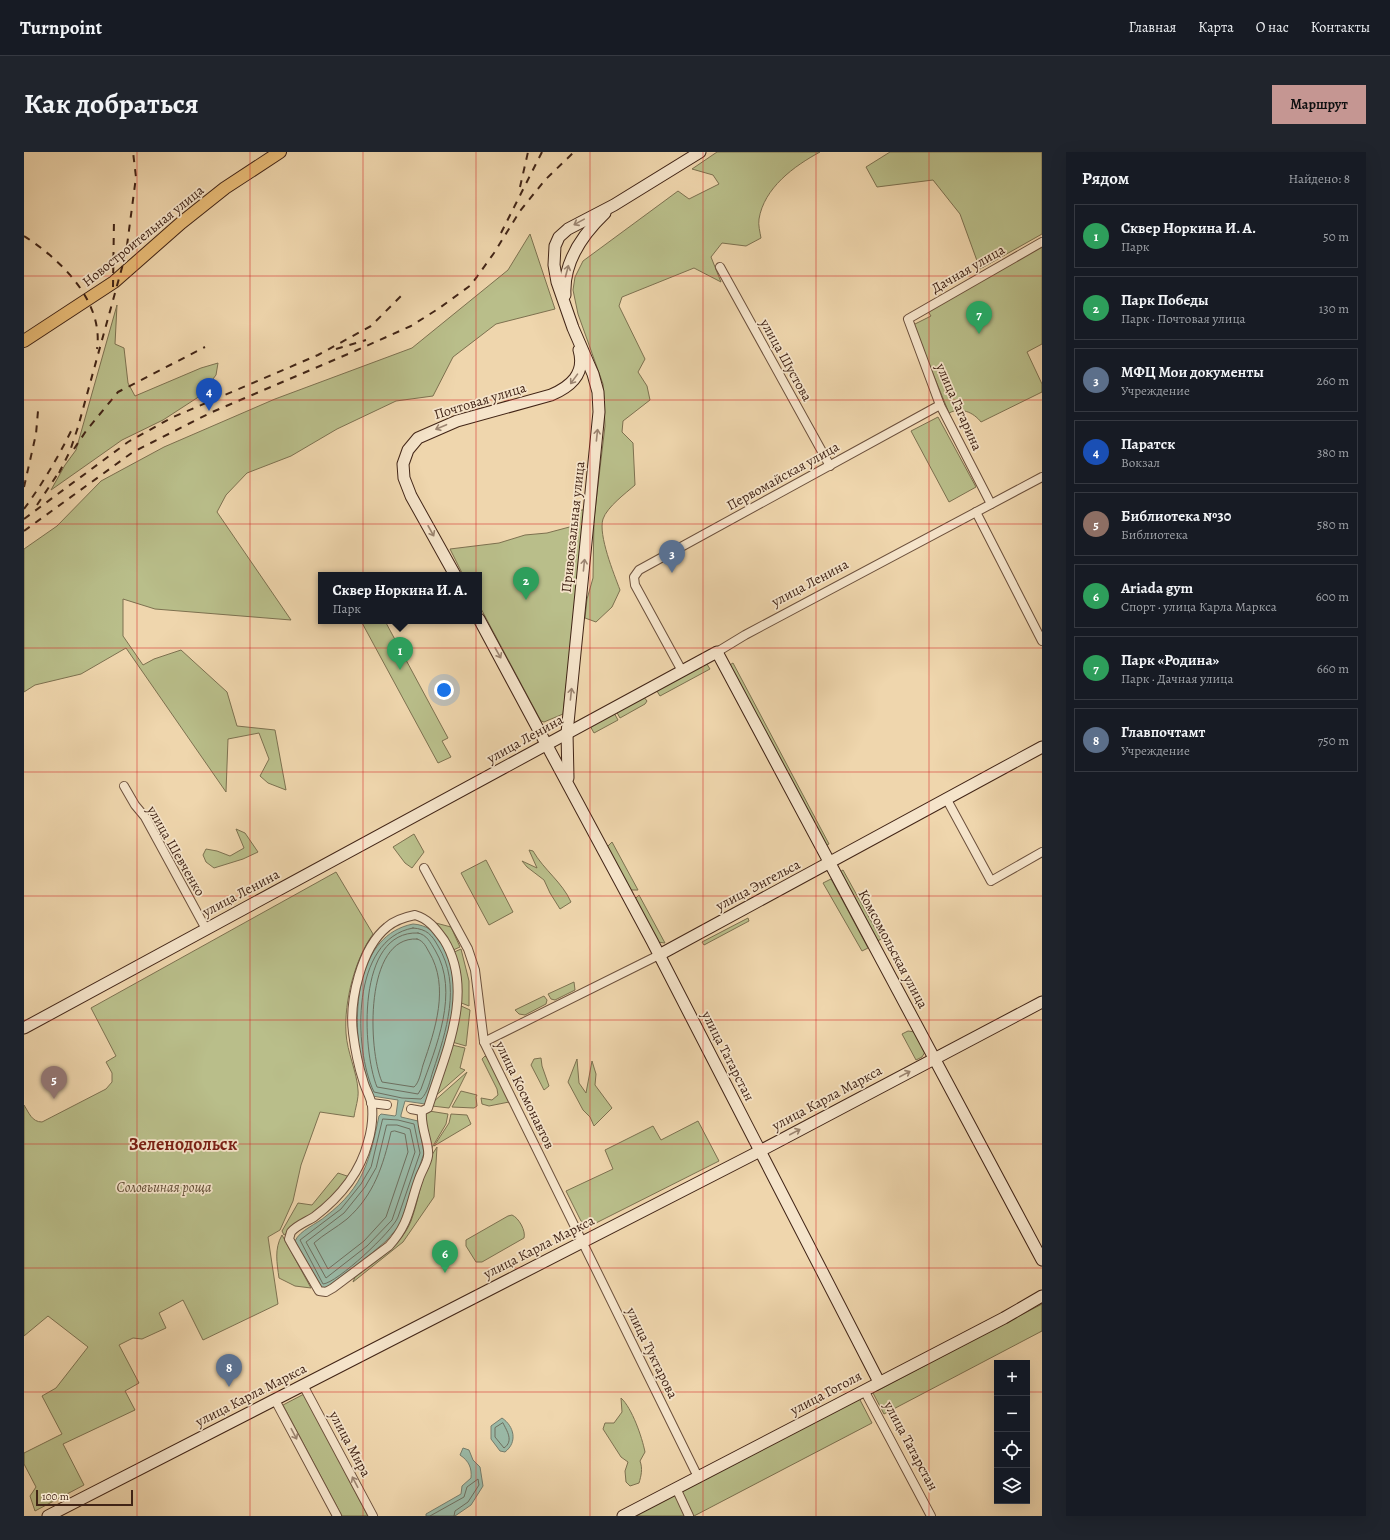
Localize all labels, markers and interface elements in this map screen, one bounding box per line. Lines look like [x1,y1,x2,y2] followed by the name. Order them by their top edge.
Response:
[20,15,102,41] text: Turnpoint
[1129,18,1176,37] text: Главная
[1198,18,1234,37] text: Карта
[1256,18,1289,37] text: О нас
[1311,18,1370,37] text: Контакты
[24,85,199,123] text: Как добраться
[1272,85,1366,124] button: Маршрут
[1082,167,1129,190] text: Рядом
[1288,170,1350,187] text: Найдено: 8
[78,181,208,291] street label: Новостроительная улица
[1121,218,1256,238] text: Сквер Норкина И. А.
[573,219,585,226] one-way arrow
[1094,228,1098,245] text: 1
[1323,228,1349,245] text: 50 m
[1121,238,1150,255] text: Парк
[928,240,1009,298] street label: Дачная улица
[563,264,571,277] one-way arrow
[1121,290,1209,310] text: Парк Победы
[1093,300,1099,317] text: 2
[1319,300,1349,317] text: 130 m
[966,301,992,334] pin: 7
[1121,310,1246,327] text: Парк · Почтовая улица
[755,314,817,405] street label: улица Шустова
[931,360,987,454] street label: улица Гагарина
[1121,362,1264,382] text: МФЦ Мои документы
[1093,372,1099,389] text: 3
[1316,372,1349,389] text: 260 m
[570,373,578,384] one-way arrow
[196,378,222,411] pin: 4
[432,378,529,424] street label: Почтовая улица
[1121,382,1190,399] text: Учреждение
[436,424,448,431] one-way arrow
[593,429,600,442] one-way arrow
[1121,434,1175,454] text: Паратск
[723,437,843,515] street label: Первомайская улица
[1093,444,1099,461] text: 4
[1317,444,1349,461] text: 380 m
[1121,454,1160,471] text: Вокзал
[557,460,589,594] street label: Привокзальная улица
[1121,506,1231,526] text: Библиотека №30
[1093,516,1099,533] text: 5
[1317,516,1349,533] text: 580 m
[427,525,435,537] one-way arrow
[1121,526,1188,543] text: Библиотека
[659,540,685,573] pin: 3
[767,554,852,612] street label: улица Ленина
[580,559,588,572] one-way arrow
[513,567,539,600] pin: 2
[318,572,482,624] popup
[1121,578,1193,598] text: Ariada gym
[332,580,468,600] text: Сквер Норкина И. А.
[1093,588,1099,605] text: 6
[1316,588,1349,605] text: 600 m
[1121,598,1277,615] text: Спорт · улица Карла Маркса
[332,600,361,617] text: Парк
[387,637,413,670] pin: 1
[494,647,502,659] one-way arrow
[1121,650,1219,670] text: Парк «Родина»
[1093,660,1099,677] text: 7
[1317,660,1349,677] text: 660 m
[1121,670,1233,687] text: Парк · Дачная улица
[434,680,454,700] your location
[567,688,575,701] one-way arrow
[482,710,567,768] street label: улица Ленина
[1121,722,1205,742] text: Главпочтамт
[1093,732,1099,749] text: 8
[1318,732,1349,749] text: 750 m
[1121,742,1190,759] text: Учреждение
[142,801,210,900] street label: улица Шевченко
[712,855,804,916] street label: улица Энгельса
[198,864,283,922] street label: улица Ленина
[854,886,933,1012] street label: Комсомольская улица
[697,1007,759,1104] street label: улица Татарстан
[490,1037,560,1152] street label: улица Космонавтов
[768,1061,886,1136] street label: улица Карла Маркса
[41,1066,67,1099] pin: 5
[899,1070,911,1077] one-way arrow
[788,1128,800,1135] one-way arrow
[129,1132,238,1156] district label: Зеленодольск
[117,1178,212,1197] park label: Соловьиная роща
[479,1211,598,1284] street label: улица Карла Маркса
[432,1240,458,1273] pin: 6
[621,1303,683,1402] street label: улица Туктарова
[216,1354,242,1387] pin: 8
[191,1359,310,1432] street label: улица Карла Маркса
[994,1360,1030,1504] map controls
[994,1360,1030,1396] button: +
[786,1366,865,1420] street label: улица Гоголя
[994,1396,1030,1432] button: −
[879,1397,943,1494] street label: улица Татарстан
[324,1407,376,1481] street label: улица Мира
[290,1428,298,1440] one-way arrow
[994,1432,1030,1468] button: locate
[994,1468,1030,1504] button: layers
[351,1476,358,1488] one-way arrow
[36,1488,133,1507] scale bar
[42,1489,69,1504] text: 100 m

